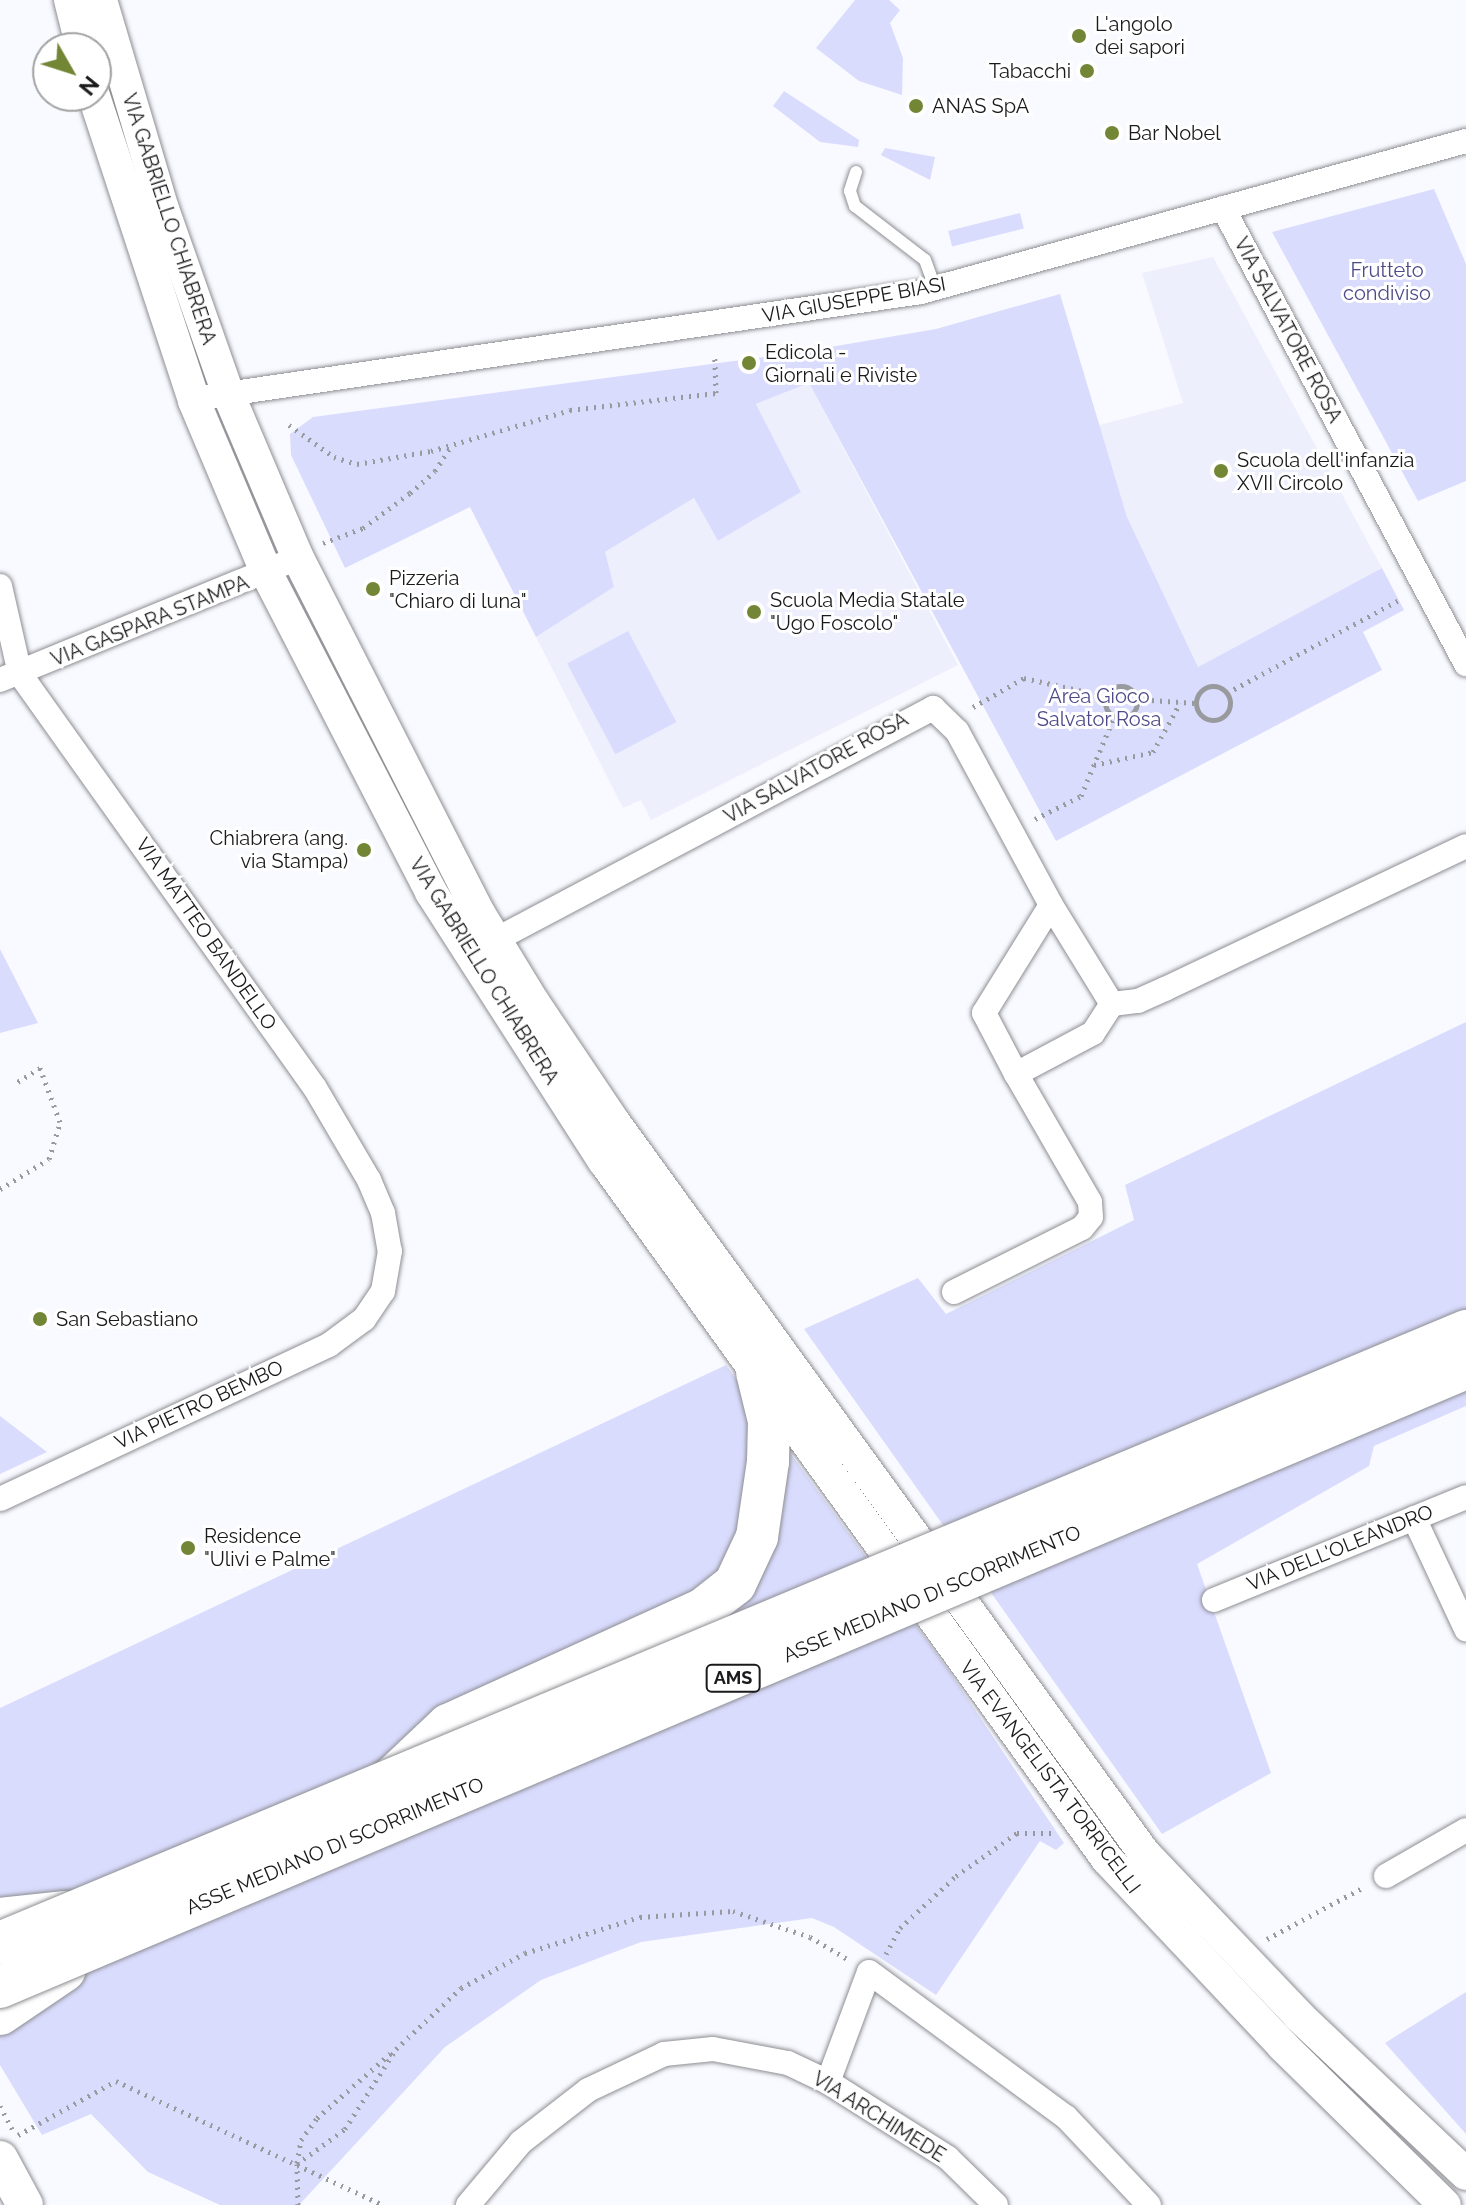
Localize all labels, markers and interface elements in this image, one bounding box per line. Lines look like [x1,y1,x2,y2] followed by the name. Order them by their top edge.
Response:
[1095,12,1185,59] place label: L'angolo dei sapori
[1070,27,1088,45] marker: L'angolo dei sapori
[32,32,112,112] north arrow
[989,59,1071,83] place label: Tabacchi
[1078,62,1096,80] marker: Tabacchi
[74,71,104,101] text: N
[117,90,221,348] street label: VIA GABRIELLO CHIABRERA
[932,94,1029,118] place label: ANAS SpA
[907,97,925,115] marker: ANAS SpA
[1128,121,1221,145] place label: Bar Nobel
[1103,124,1121,142] marker: Bar Nobel
[1229,233,1347,427] street label: VIA SALVATORE ROSA
[1343,259,1431,306] park label: Frutteto condiviso
[760,272,948,328] street label: VIA GIUSEPPE BIASI
[765,340,917,387] place label: Edicola - Giornali e Riviste
[740,354,758,372] marker: Edicola - Giornali e Riviste
[1237,448,1415,495] place label: Scuola dell'infanzia XVII Circolo
[1212,462,1230,480] marker: Scuola dell'infanzia XVII Circolo
[389,566,527,613] place label: Pizzeria "Chiaro di luna"
[47,570,253,672] street label: VIA GASPARA STAMPA
[364,580,382,598] marker: Pizzeria "Chiaro di luna"
[770,588,965,635] place label: Scuola Media Statale "Ugo Foscolo"
[745,603,763,621] marker: Scuola Media Statale "Ugo Foscolo"
[1036,685,1162,732] park label: Area Gioco Salvator Rosa
[720,707,912,829] street label: VIA SALVATORE ROSA
[210,826,348,873] place label: Chiabrera (ang. via Stampa)
[130,833,282,1035] street label: VIA MATTEO BANDELLO
[355,841,373,859] marker: Chiabrera (ang. via Stampa)
[404,853,564,1089] street label: VIA GABRIELLO CHIABRERA
[56,1307,198,1331] place label: San Sebastiano
[31,1310,49,1328] marker: San Sebastiano
[111,1355,287,1455] street label: VIA PIETRO BEMBO
[1243,1500,1437,1596] street label: VIA DELL'OLEANDRO
[780,1520,1084,1668] street label: ASSE MEDIANO DI SCORRIMENTO
[204,1524,336,1571] place label: Residence "Ulivi e Palme"
[179,1539,197,1557] marker: Residence "Ulivi e Palme"
[954,1655,1146,1899] street label: VIA EVANGELISTA TORRICELLI
[705,1664,761,1692] road number: AMS
[183,1772,487,1920] street label: ASSE MEDIANO DI SCORRIMENTO
[808,2066,950,2168] street label: VIA ARCHIMEDE

